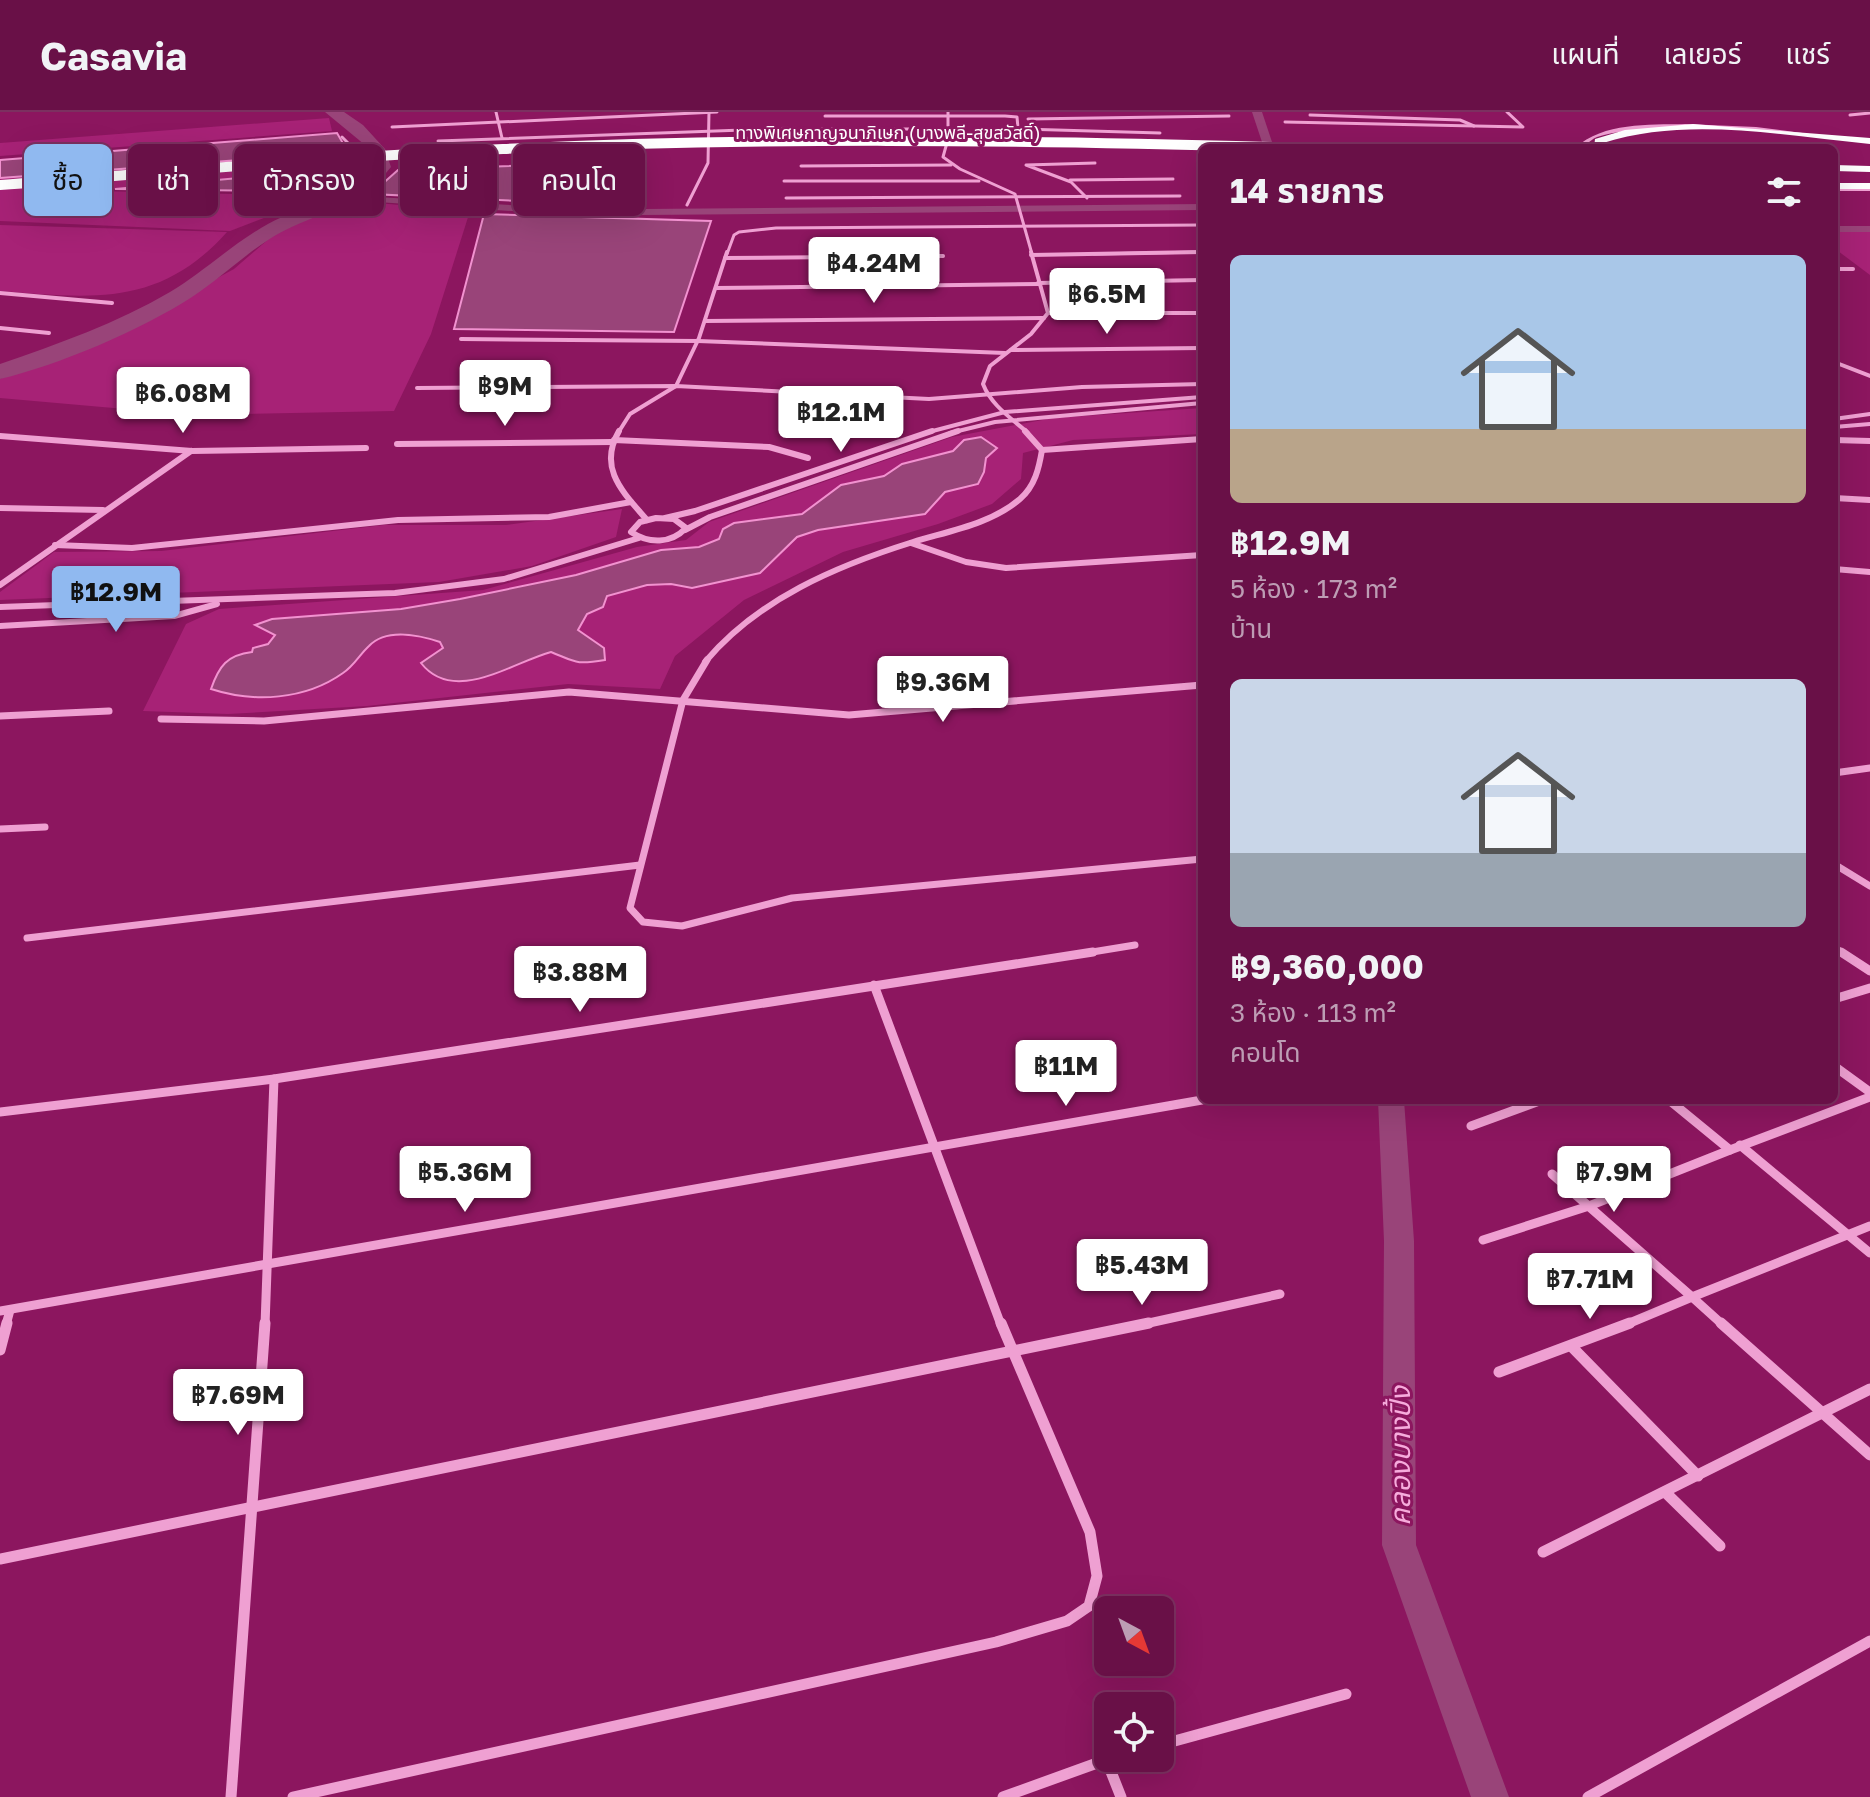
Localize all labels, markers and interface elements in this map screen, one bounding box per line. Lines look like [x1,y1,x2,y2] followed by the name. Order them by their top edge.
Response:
[40,33,187,78] text: Casavia
[1551,37,1620,70] text: แผนที่
[1664,37,1741,70] text: เลเยอร์
[1785,37,1830,70] text: แชร์
[735,121,1041,144] street label: ทางพิเศษกาญจนาภิเษก (บางพลี-สุขสวัสดิ์)
[24,144,112,216] chip: ซื้อ
[128,144,218,216] chip: เช่า
[234,144,384,216] chip: ตัวกรอง
[400,144,497,216] chip: ใหม่
[513,144,645,216] chip: คอนโด
[1230,170,1384,210] text: 14 รายการ
[1762,170,1806,214] icon: filters
[809,237,939,305] pin: ฿4.24M
[827,247,921,278] text: ฿4.24M
[1051,268,1163,336] pin: ฿6.5M
[1068,278,1146,309] text: ฿6.5M
[1446,307,1590,451] icon: home
[466,360,544,428] pin: ฿9M
[118,367,248,435] pin: ฿6.08M
[478,370,532,401] text: ฿9M
[135,377,231,408] text: ฿6.08M
[776,386,906,454] pin: ฿12.1M
[796,396,886,427] text: ฿12.1M
[1230,522,1351,562] text: ฿12.9M
[51,566,181,634] pin: ฿12.9M
[1230,573,1397,604] text: 5 ห้อง · 173 m²
[70,576,162,607] text: ฿12.9M
[1230,613,1272,644] text: บ้าน
[878,656,1008,724] pin: ฿9.36M
[895,666,991,697] text: ฿9.36M
[1446,731,1590,875] icon: home
[515,946,645,1014] pin: ฿3.88M
[1230,946,1424,986] text: ฿9,360,000
[532,956,628,987] text: ฿3.88M
[1230,997,1396,1028] text: 3 ห้อง · 113 m²
[1230,1037,1301,1068] text: คอนโด
[1019,1040,1113,1108] pin: ฿11M
[1033,1050,1099,1081] text: ฿11M
[400,1146,530,1214] pin: ฿5.36M
[1558,1146,1670,1214] pin: ฿7.9M
[418,1156,512,1187] text: ฿5.36M
[1575,1156,1653,1187] text: ฿7.9M
[1077,1239,1207,1307] pin: ฿5.43M
[1095,1249,1189,1280] text: ฿5.43M
[1525,1253,1655,1321] pin: ฿7.71M
[1546,1263,1634,1294] text: ฿7.71M
[173,1369,303,1437] pin: ฿7.69M
[191,1379,285,1410] text: ฿7.69M
[1382,1384,1416,1526] water label: คลองบางปิ้ง
[1094,1596,1174,1676] north arrow
[1094,1596,1174,1772] map controls
[1094,1692,1174,1772] button: locate

